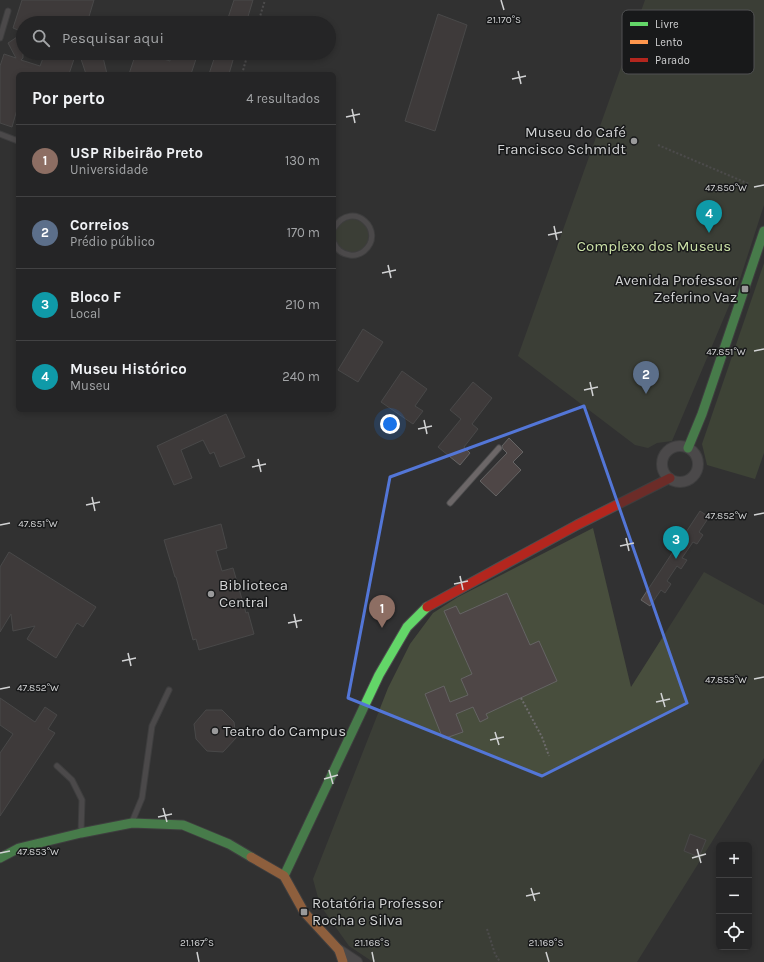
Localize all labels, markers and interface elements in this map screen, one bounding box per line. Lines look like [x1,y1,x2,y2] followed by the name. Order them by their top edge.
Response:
[622,10,754,74] legend
[487,14,521,26] text: 21.170°S
[16,16,336,60] search box
[655,18,679,31] text: Livre
[30,27,52,49] icon: search
[62,29,164,47] text: Pesquisar aqui
[655,36,683,49] text: Lento
[655,54,690,67] text: Parado
[32,88,105,108] text: Por perto
[246,91,320,106] text: 4 resultados
[497,123,626,158] place label: Museu do Café Francisco Schmidt
[629,136,639,146] marker: Museu do Café Francisco Schmidt
[70,144,203,162] text: USP Ribeirão Preto
[43,153,47,168] text: 1
[285,153,320,168] text: 130 m
[70,162,148,177] text: Universidade
[705,182,747,194] text: 47.850°W
[696,200,722,233] pin: 4
[70,216,129,234] text: Correios
[41,225,49,240] text: 2
[287,225,320,240] text: 170 m
[70,234,155,249] text: Prédio público
[577,237,731,255] park label: Complexo dos Museus
[615,271,738,306] place label: Avenida Professor Zeferino Vaz
[740,284,750,294] marker: Avenida Professor Zeferino Vaz
[70,288,121,306] text: Bloco F
[41,297,49,312] text: 3
[285,297,320,312] text: 210 m
[70,306,101,321] text: Local
[706,346,746,358] text: 47.851°W
[70,360,187,378] text: Museu Histórico
[633,361,659,394] pin: 2
[41,369,49,384] text: 4
[282,369,320,384] text: 240 m
[70,378,110,393] text: Museu
[380,414,400,434] your location
[705,510,747,522] text: 47.852°W
[18,518,58,530] text: 47.851°W
[663,526,689,559] pin: 3
[219,576,288,611] place label: Biblioteca Central
[206,589,216,599] marker: Biblioteca Central
[369,595,395,628] pin: 1
[705,674,747,686] text: 47.853°W
[17,682,59,694] text: 47.852°W
[223,722,346,740] place label: Teatro do Campus
[210,726,220,736] marker: Teatro do Campus
[716,842,752,950] map controls
[716,842,752,878] button: +
[17,846,59,858] text: 47.853°W
[716,878,752,914] button: −
[312,894,444,929] place label: Rotatória Professor Rocha e Silva
[299,907,309,917] marker: Rotatória Professor Rocha e Silva
[716,914,752,950] button: locate
[180,937,214,949] text: 21.167°S
[354,937,390,949] text: 21.168°S
[528,937,564,949] text: 21.169°S

